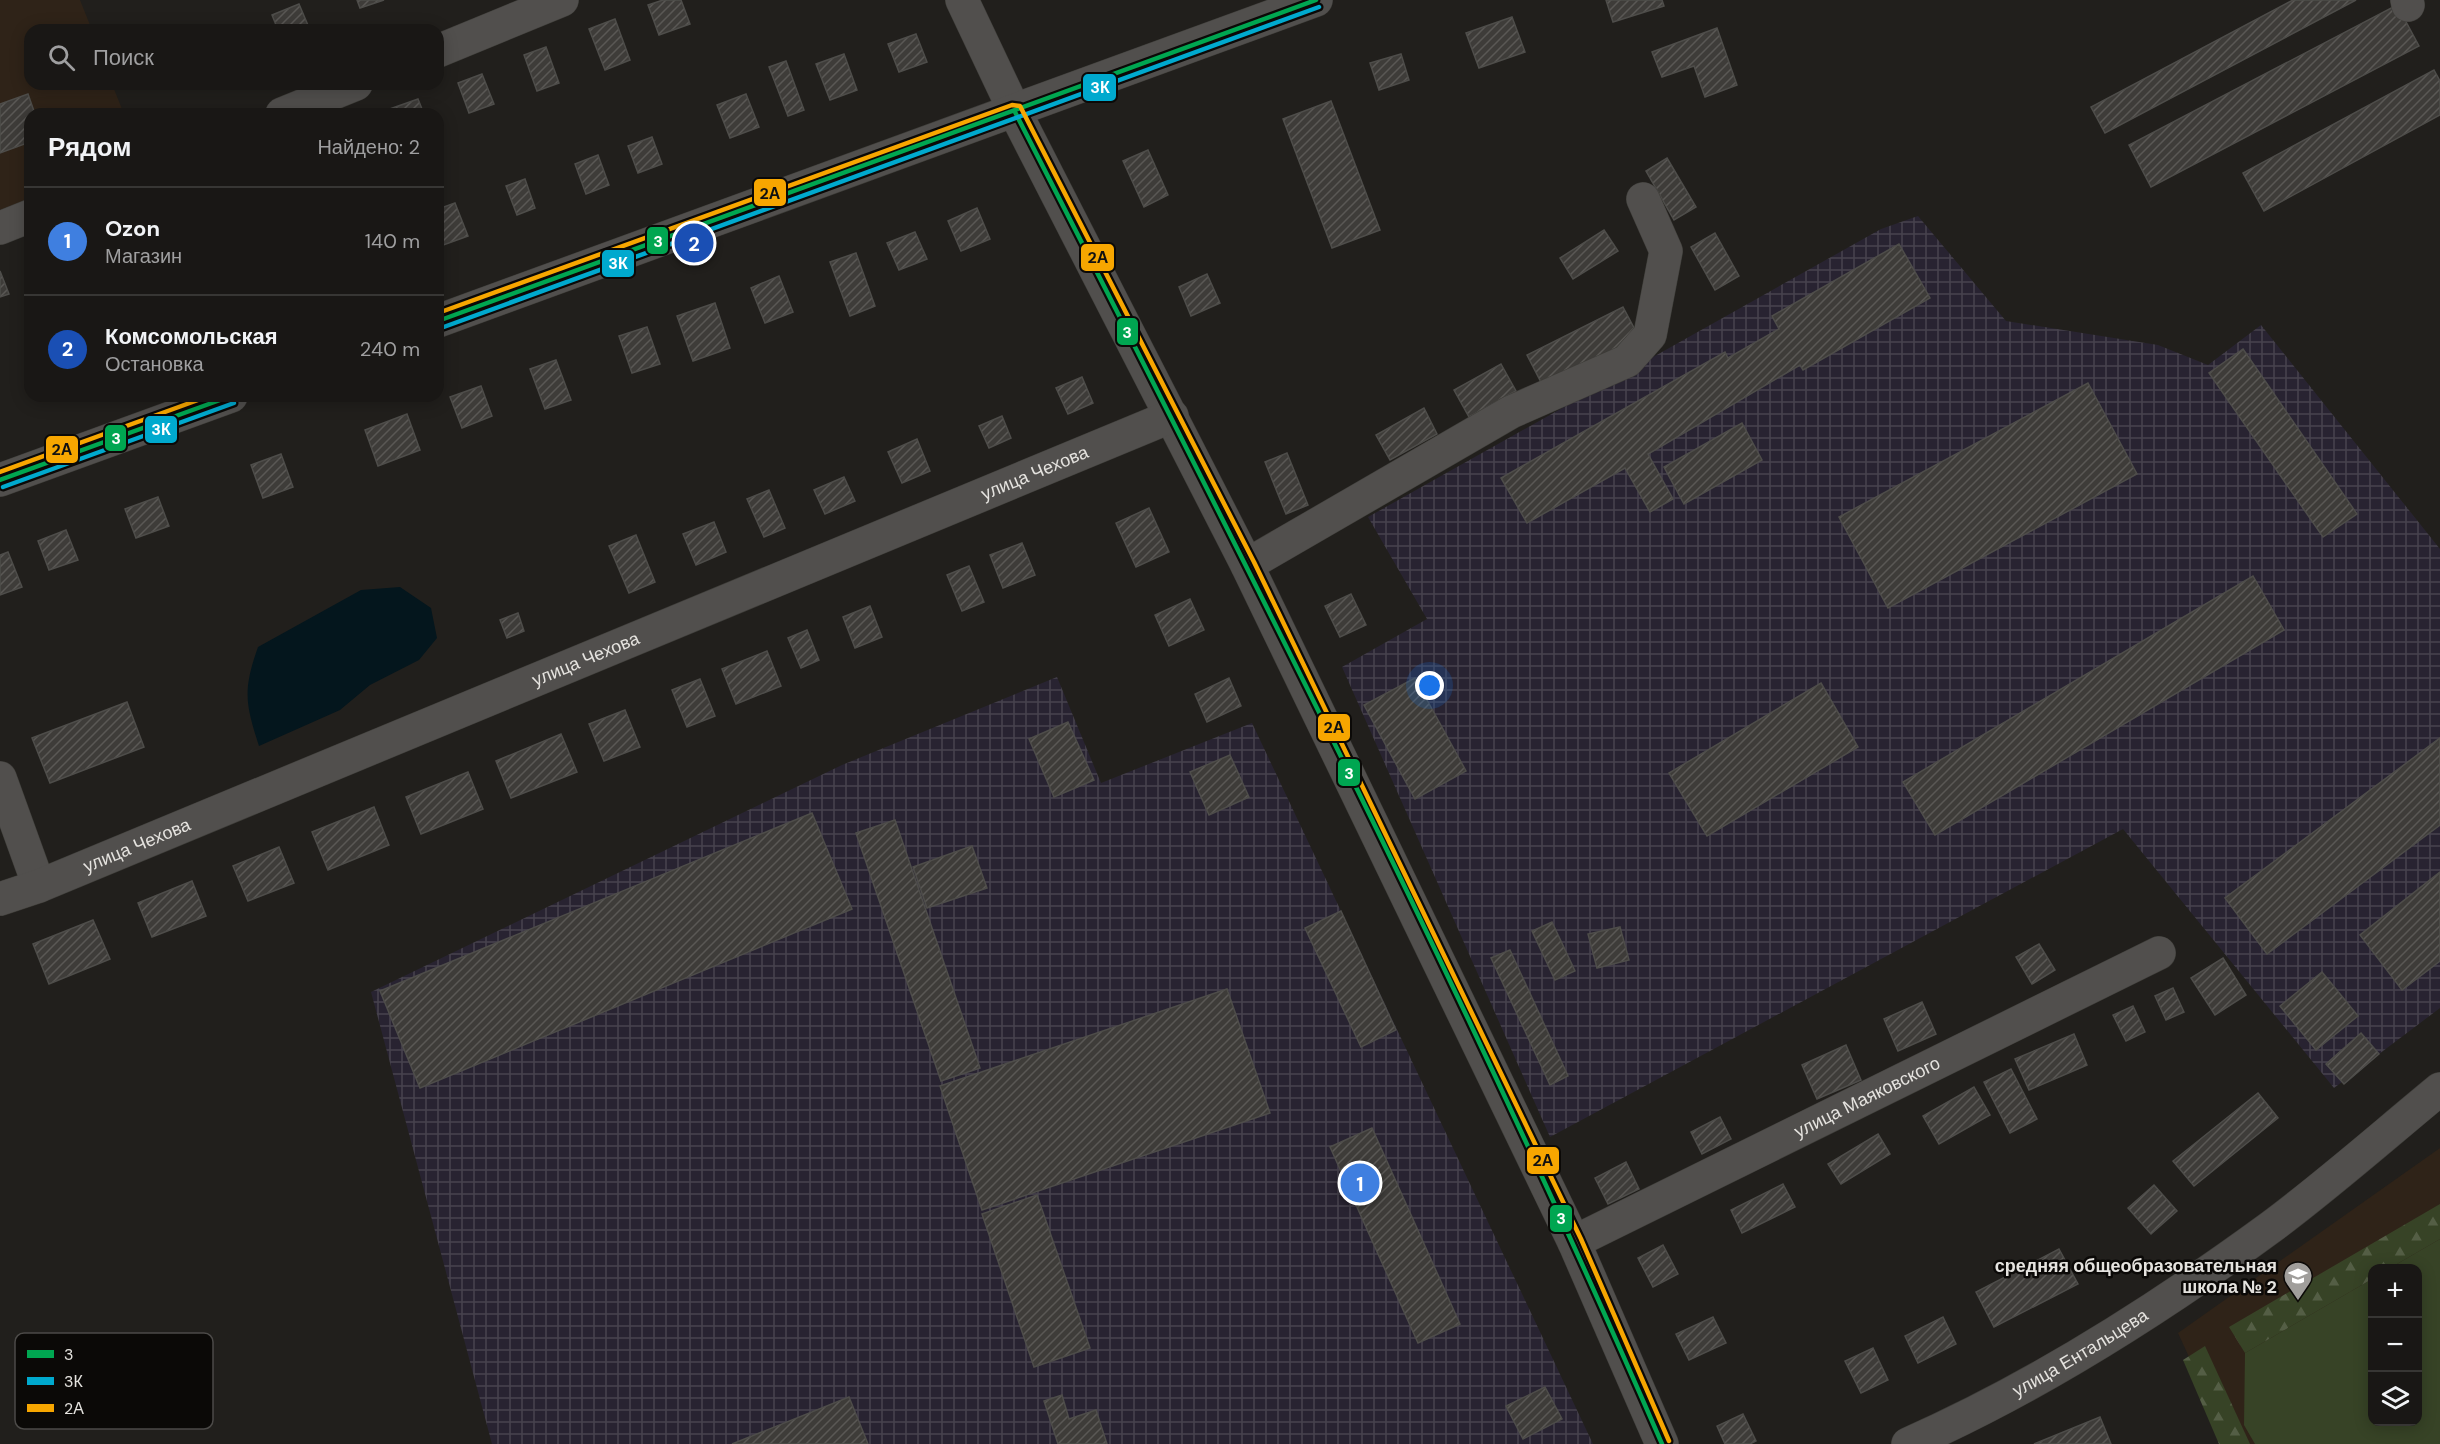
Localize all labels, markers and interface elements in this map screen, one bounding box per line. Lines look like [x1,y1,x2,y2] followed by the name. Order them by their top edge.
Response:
[24,24,444,90] search box
[45,41,78,74] icon: search
[93,43,154,72] text: Поиск
[1082,73,1117,102] line badge: 3К
[1090,77,1110,98] text: 3К
[48,130,131,164] text: Рядом
[317,134,420,160] text: Найдено: 2
[753,178,787,207] line badge: 2А
[760,183,781,204] text: 2А
[105,214,160,243] text: Ozon
[674,220,714,266] pin: 2
[646,226,669,255] line badge: 3
[64,228,71,254] text: 1
[365,228,420,254] text: 140 m
[653,231,663,252] text: 3
[105,243,182,269] text: Магазин
[1080,243,1115,272] line badge: 2А
[1088,247,1109,268] text: 2А
[601,249,635,278] line badge: 3К
[608,253,628,274] text: 3К
[1116,317,1139,346] line badge: 3
[105,322,278,351] text: Комсомольская
[1122,322,1132,343] text: 3
[62,336,73,362] text: 2
[360,336,420,362] text: 240 m
[105,351,204,377] text: Остановка
[144,415,178,444] line badge: 3К
[151,419,171,440] text: 3К
[104,424,127,452] line badge: 3
[111,428,121,449] text: 3
[45,435,79,464] line badge: 2А
[52,439,73,460] text: 2А
[977,440,1093,506] street label: улица Чехова
[528,626,644,692] street label: улица Чехова
[1415,671,1444,700] your location
[1317,713,1351,742] line badge: 2А
[1324,717,1345,738] text: 2А
[1337,758,1361,787] line badge: 3
[1344,763,1354,784] text: 3
[79,812,195,878] street label: улица Чехова
[1790,1051,1944,1143] street label: улица Маяковского
[1526,1146,1560,1175] line badge: 2А
[1533,1150,1554,1171] text: 2А
[1340,1160,1380,1206] pin: 1
[1549,1204,1573,1233] line badge: 3
[1556,1208,1566,1229] text: 3
[1995,1254,2277,1299] place label: средняя общеобразовательная школа № 2
[2282,1260,2314,1302] school or university icon: средняя общеобразовательная школа № 2
[2368,1264,2422,1426] map controls
[2368,1264,2422,1318] button: +
[2008,1303,2153,1402] street label: улица Ентальцева
[2368,1318,2422,1372] button: −
[15,1333,213,1429] legend
[64,1344,73,1365] text: 3
[64,1371,83,1392] text: 3К
[2368,1372,2422,1426] button: layers
[64,1398,84,1419] text: 2А

